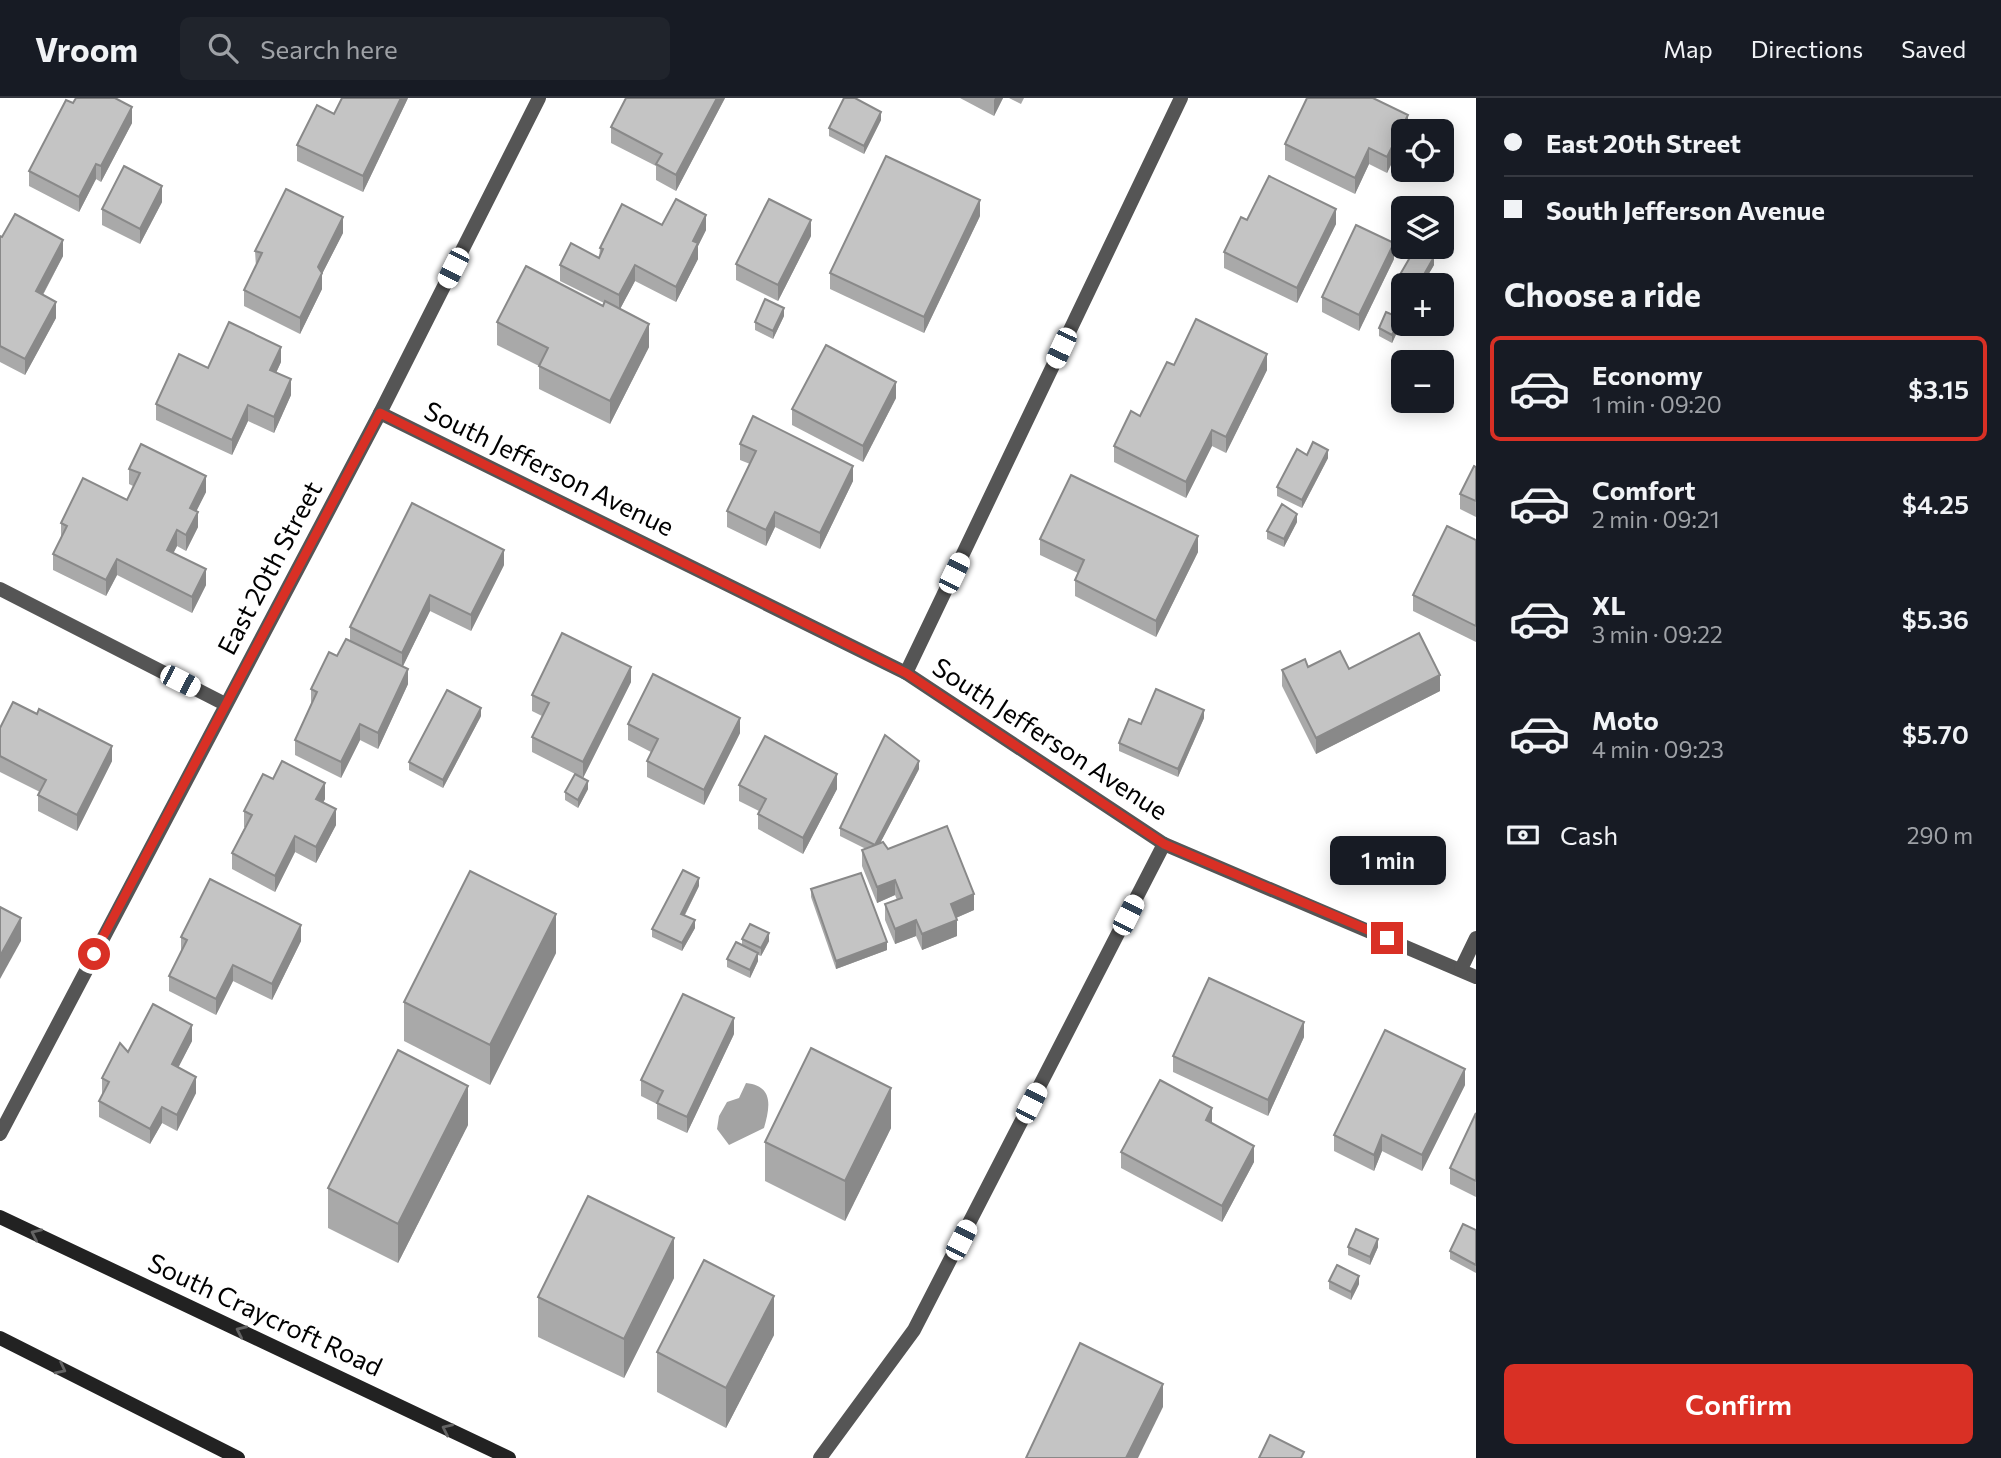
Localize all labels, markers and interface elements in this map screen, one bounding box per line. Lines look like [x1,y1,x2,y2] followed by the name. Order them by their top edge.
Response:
[180,17,670,80] search box
[35,28,138,69] text: Vroom
[204,29,242,67] icon: search
[260,33,398,64] text: Search here
[1663,34,1713,63] text: Map
[1751,34,1863,63] text: Directions
[1901,34,1966,63] text: Saved
[1391,119,1454,413] map controls
[1391,119,1454,182] button: locate
[1546,127,1741,158] text: East 20th Street
[1546,194,1825,225] text: South Jefferson Avenue
[1391,196,1454,259] button: layers
[435,245,472,291] car
[1391,273,1454,336] button: +
[1504,274,1701,314] text: Choose a ride
[1043,325,1080,371] car
[1391,350,1454,413] button: −
[1508,357,1571,420] icon: car
[1592,359,1703,390] text: Economy
[1908,373,1969,404] text: $3.15
[1592,390,1722,418] text: 1 min · 09:20
[420,394,680,542] street label: South Jefferson Avenue
[1508,472,1571,535] icon: car
[1592,474,1695,505] text: Comfort
[210,475,327,659] street label: East 20th Street
[1902,488,1969,519] text: $4.25
[1592,505,1720,533] text: 2 min · 09:21
[936,550,973,596] car
[1508,587,1571,650] icon: car
[1592,589,1626,620] text: XL
[1902,603,1969,634] text: $5.36
[1592,620,1723,648] text: 3 min · 09:22
[928,650,1174,825] street label: South Jefferson Avenue
[157,662,204,700] car
[1508,702,1571,765] icon: car
[1592,704,1659,735] text: Moto
[1902,718,1969,749] text: $5.70
[1592,735,1724,763] text: 4 min · 09:23
[1504,816,1542,854] icon: cash
[1560,819,1618,850] text: Cash
[1907,821,1973,849] text: 290 m
[1329,836,1445,886] callout: 1 min
[1361,846,1415,874] text: 1 min
[1110,892,1147,938] car
[1371,922,1403,954] route end
[78,938,110,970] route start
[1013,1080,1050,1126] car
[943,1217,980,1263] car
[31,1228,43,1242] one-way arrow
[144,1246,388,1382] street label: South Craycroft Road
[236,1326,248,1340] one-way arrow
[54,1361,66,1375] one-way arrow
[1504,1364,1973,1444] button: Confirm
[442,1423,454,1437] one-way arrow

